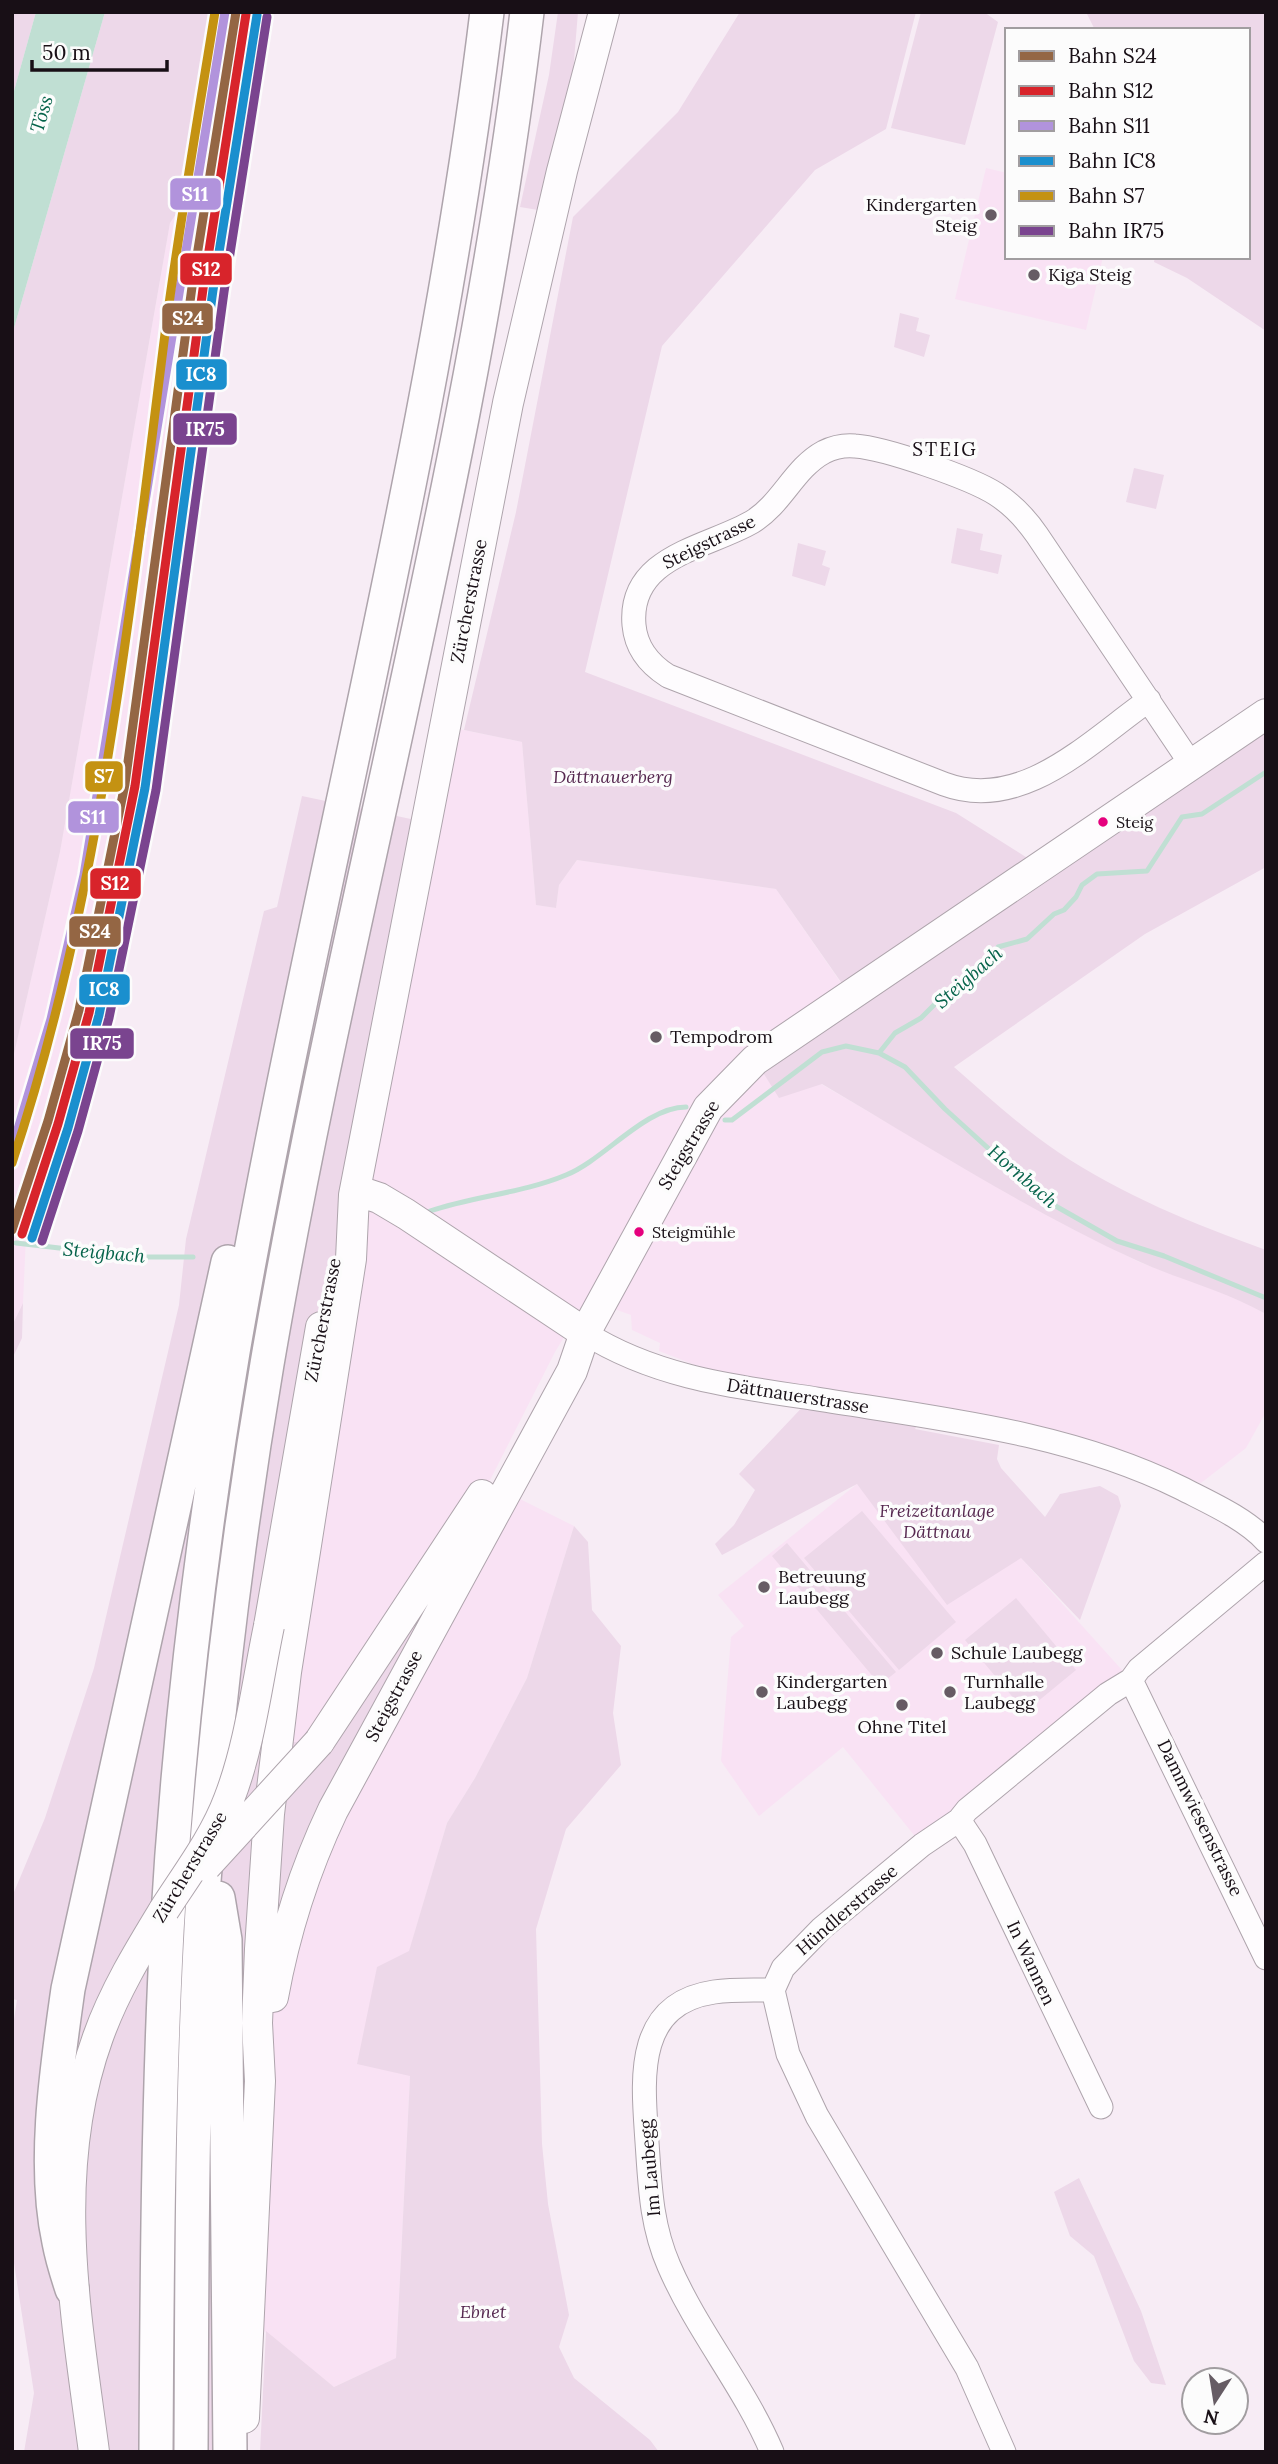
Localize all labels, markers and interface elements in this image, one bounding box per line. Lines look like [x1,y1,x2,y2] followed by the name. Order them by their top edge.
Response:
[32,28,166,72] scale bar
[1005,28,1250,259] legend
[42,39,91,66] text: 50 m
[1068,42,1157,69] text: Bahn S24
[1068,77,1154,104] text: Bahn S12
[24,93,58,135] water label: Töss
[1068,112,1150,139] text: Bahn S11
[1068,147,1156,174] text: Bahn IC8
[169,177,222,211] line badge: S11
[182,182,208,206] text: S11
[1068,182,1145,209] text: Bahn S7
[866,193,978,237] place label: Kindergarten Steig
[983,207,999,223] marker: Kindergarten Steig
[1068,217,1164,244] text: Bahn IR75
[179,252,233,286] line badge: S12
[191,257,221,281] text: S12
[1048,263,1132,286] place label: Kiga Steig
[1026,267,1042,283] marker: Kiga Steig
[161,302,214,335] line badge: S24
[172,306,204,330] text: S24
[175,358,228,391] line badge: IC8
[185,362,217,386] text: IC8
[172,412,238,446] line badge: IR75
[185,417,225,441] text: IR75
[912,437,978,461] district label: STEIG
[659,509,759,574] street label: Steigstrasse
[445,537,492,665] street label: Zürcherstrasse
[84,760,124,793] line badge: S7
[94,764,114,788] text: S7
[553,765,673,788] park label: Dättnauerberg
[67,800,120,834] line badge: S11
[80,805,106,829] text: S11
[1116,812,1154,832] place label: Steig
[1096,815,1110,829] marker: Steig
[89,867,142,900] line badge: S12
[100,871,130,895] text: S12
[68,915,122,948] line badge: S24
[79,919,111,943] text: S24
[929,941,1007,1013] water label: Steigbach
[78,973,131,1006] line badge: IC8
[88,977,120,1001] text: IC8
[670,1025,773,1048] place label: Tempodrom
[69,1027,135,1060] line badge: IR75
[648,1029,664,1045] marker: Tempodrom
[82,1031,122,1055] text: IR75
[653,1096,724,1194] street label: Steigstrasse
[983,1139,1063,1213] water label: Hornbach
[652,1222,736,1242] place label: Steigmühle
[632,1225,646,1239] marker: Steigmühle
[62,1236,146,1268] water label: Steigbach
[299,1256,346,1384] street label: Zürcherstrasse
[725,1373,871,1418] street label: Dättnauerstrasse
[879,1499,995,1543] park label: Freizeitanlage Dättnau
[778,1565,867,1609] place label: Betreuung Laubegg
[756,1579,772,1595] marker: Betreuung Laubegg
[951,1641,1084,1664] place label: Schule Laubegg
[929,1645,945,1661] marker: Schule Laubegg
[360,1646,427,1746] street label: Steigstrasse
[776,1670,887,1714] place label: Kindergarten Laubegg
[964,1670,1045,1714] place label: Turnhalle Laubegg
[754,1684,770,1700] marker: Kindergarten Laubegg
[942,1684,958,1700] marker: Turnhalle Laubegg
[894,1697,910,1713] marker: Ohne Titel
[858,1715,947,1738] place label: Ohne Titel
[1152,1736,1249,1900] street label: Dammwiesenstrasse
[147,1807,232,1927] street label: Zürcherstrasse
[791,1859,902,1960] street label: Hündlerstrasse
[1002,1917,1061,2009] street label: In Wannen
[634,2117,665,2218] street label: Im Laubegg
[460,2300,507,2323] park label: Ebnet
[1180,2366,1250,2436] north arrow
[1201,2404,1221,2431] text: N

